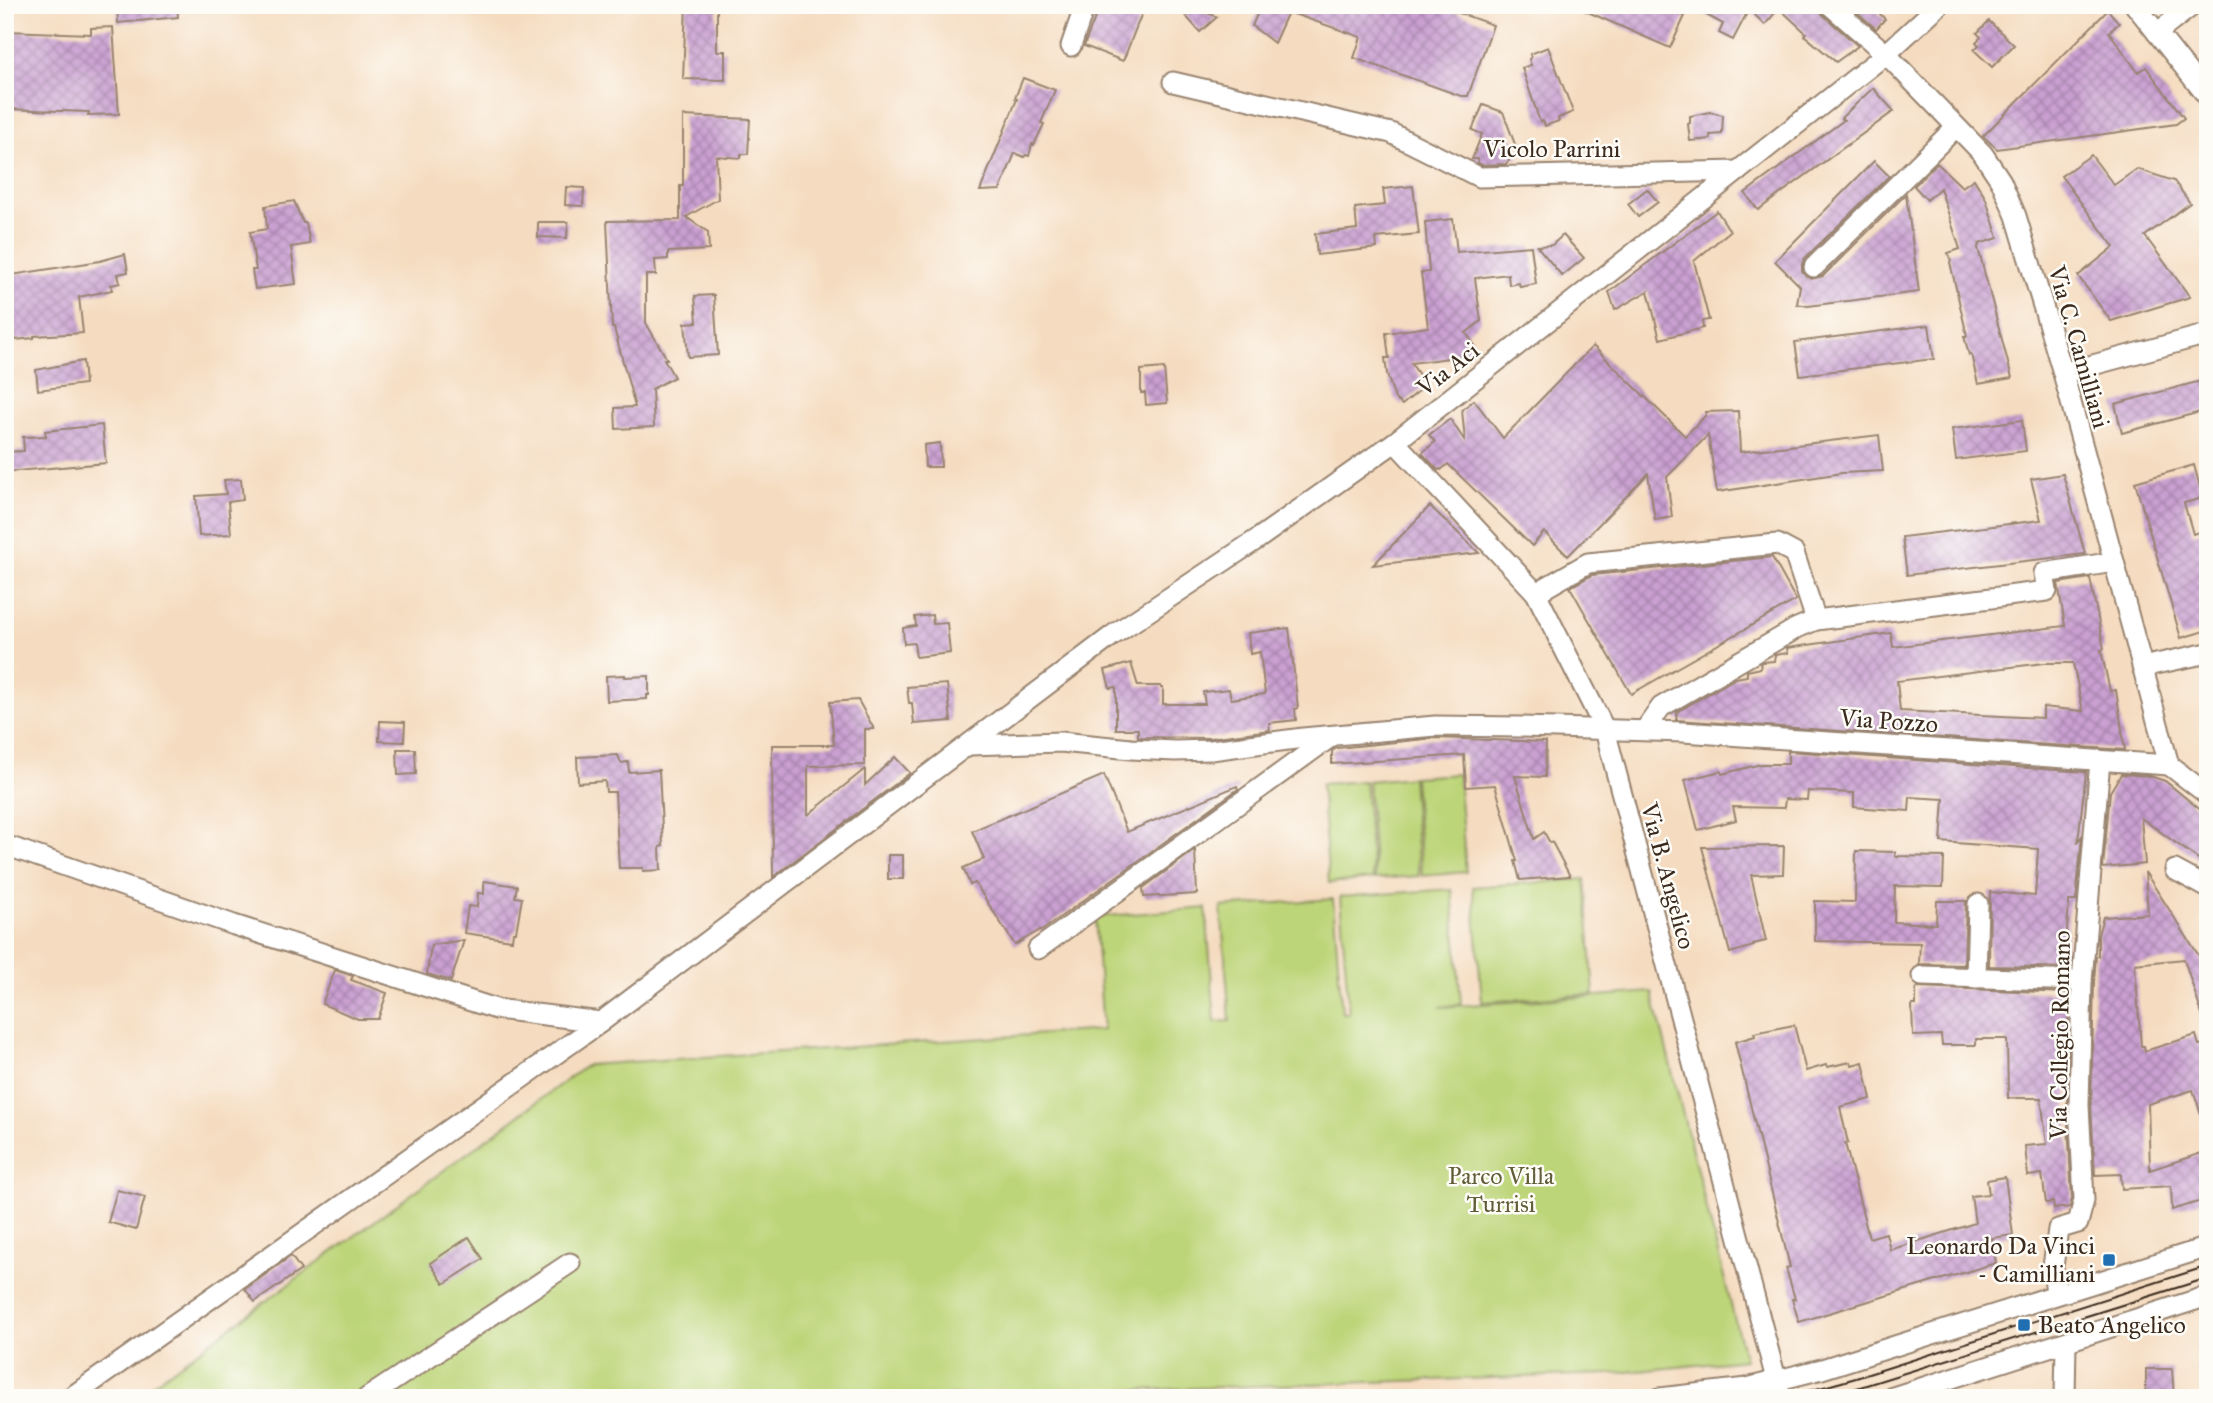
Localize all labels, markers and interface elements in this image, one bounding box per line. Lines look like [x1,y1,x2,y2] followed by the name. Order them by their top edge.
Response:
[1483,134,1621,164] street label: Vicolo Parrini
[2041,261,2117,432] street label: Via C. Camilliani
[1410,335,1486,403] street label: Via Aci
[1838,703,1939,739] street label: Via Pozzo
[1634,799,1702,952] street label: Via B. Angelico
[2043,930,2077,1141] street label: Via Collegio Romano
[1448,1161,1555,1219] park label: Parco Villa Turrisi
[1906,1231,2095,1289] place label: Leonardo Da Vinci - Camilliani
[2101,1252,2117,1268] marker: Leonardo Da Vinci - Camilliani
[2038,1310,2186,1340] place label: Beato Angelico
[2016,1317,2032,1333] marker: Beato Angelico

